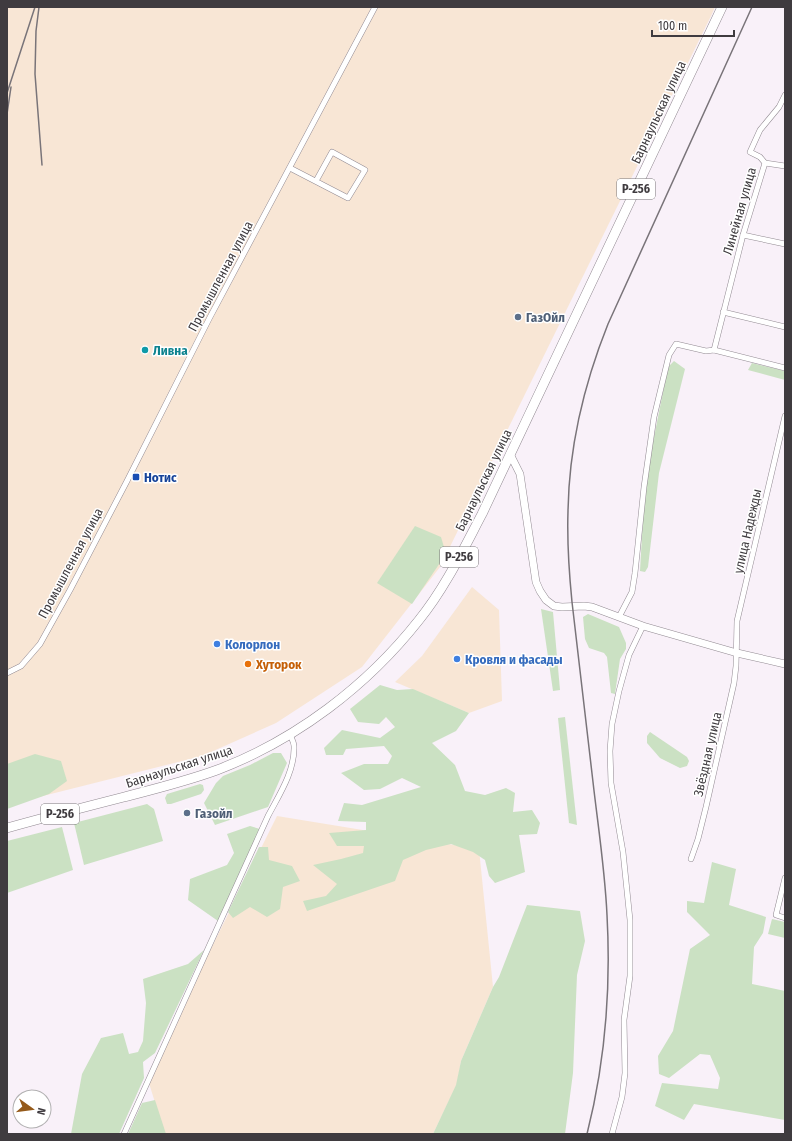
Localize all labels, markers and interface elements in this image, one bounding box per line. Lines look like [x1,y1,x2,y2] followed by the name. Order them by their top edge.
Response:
[652,12,734,38] scale bar
[658,19,687,33] text: 100 m
[628,59,689,166] street label: Барнаульская улица
[720,166,759,257] street label: Линейная улица
[617,179,655,199] road number: Р-256
[185,218,256,334] street label: Промышленная улица
[526,310,565,325] place label: ГазОйл
[513,312,523,322] marker: ГазОйл
[153,343,188,358] place label: Ливна
[140,345,150,355] marker: Ливна
[452,427,515,534] street label: Барнаульская улица
[144,470,177,485] place label: Нотис
[131,472,141,482] marker: Нотис
[730,487,764,575] street label: улица Надежды
[35,505,106,621] street label: Промышленная улица
[440,547,478,567] road number: Р-256
[225,637,280,652] place label: Колорлон
[212,639,222,649] marker: Колорлон
[465,652,562,667] place label: Кровля и фасады
[452,654,462,664] marker: Кровля и фасады
[255,657,302,672] place label: Хуторок
[243,659,253,669] marker: Хуторок
[690,710,725,798] street label: Звёздная улица
[124,742,234,791] street label: Барнаульская улица
[41,804,79,824] road number: Р-256
[195,806,233,821] place label: Газойл
[182,808,192,818] marker: Газойл
[12,1089,52,1129] north arrow
[34,1107,48,1116] text: N

